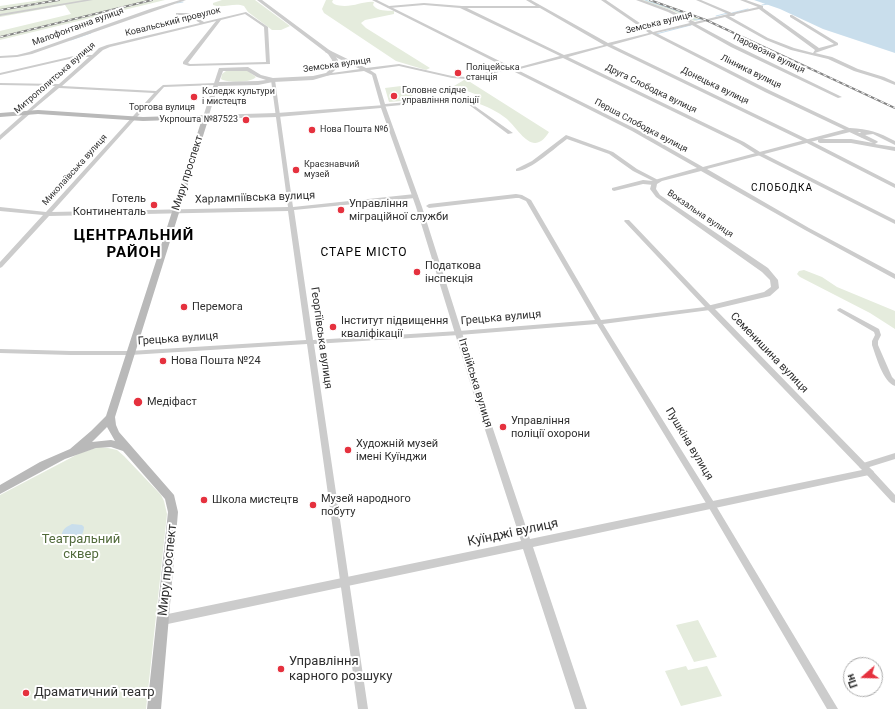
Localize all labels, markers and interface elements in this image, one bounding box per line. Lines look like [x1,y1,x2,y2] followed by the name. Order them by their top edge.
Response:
[31,5,125,49] street label: Малофонтанна вулиця
[124,5,222,39] street label: Ковальський провулок
[625,10,693,36] street label: Земська вулиця
[731,32,807,76] street label: Паровозна вулиця
[12,40,98,116] street label: Митрополитська вулиця
[719,53,783,91] street label: Лінника вулиця
[302,55,372,75] street label: Земська вулиця
[604,62,698,116] street label: Друга Слободка вулиця
[466,63,520,84] place label: Поліцейська станція
[679,65,751,107] street label: Донецька вулиця
[453,68,463,78] marker: Поліцейська станція
[402,86,479,107] place label: Головне слідче управління поліції
[202,87,275,108] place label: Коледж культури і мистецтв
[389,91,399,101] marker: Головне слідче управління поліції
[189,92,199,102] marker: Коледж культури і мистецтв
[593,97,689,155] street label: Перша Слободка вулиця
[129,103,195,113] street label: Торгова вулиця
[159,115,238,125] place label: Укрпошта №87523
[241,115,251,125] marker: Укрпошта №87523
[307,125,317,135] marker: Нова Пошта №6
[320,125,388,135] place label: Нова Пошта №6
[40,132,110,208] street label: Миколаївська вулиця
[170,134,206,212] street label: Миру проспект
[304,160,360,181] place label: Краєзнавчий музей
[291,165,301,175] marker: Краєзнавчий музей
[751,182,813,194] district label: СЛОБОДКА
[665,188,735,240] street label: Вокзальна вулиця
[195,189,315,207] street label: Харлампіївська вулиця
[73,192,146,218] place label: Готель Континенталь
[349,197,448,223] place label: Управління міграційної служби
[149,200,159,210] marker: Готель Континенталь
[336,205,346,215] marker: Управління міграційної служби
[74,227,194,262] district label: ЦЕНТРАЛЬНИЙ РАЙОН
[320,246,408,260] district label: СТАРЕ МІСТО
[425,259,481,285] place label: Податкова інспекція
[412,267,422,277] marker: Податкова інспекція
[307,286,335,390] street label: Георгіївська вулиця
[192,300,243,314] place label: Перемога
[179,302,189,312] marker: Перемога
[460,308,542,328] street label: Грецька вулиця
[727,310,811,396] street label: Семенишина вулиця
[341,314,448,340] place label: Інститут підвищення кваліфікації
[328,322,338,332] marker: Інститут підвищення кваліфікації
[137,330,219,348] street label: Грецька вулиця
[455,337,495,429] street label: Італійська вулиця
[171,354,261,368] place label: Нова Пошта №24
[158,356,168,366] marker: Нова Пошта №24
[147,395,197,409] place label: Медіфаст
[132,396,144,408] marker: Медіфаст
[662,405,716,483] street label: Пушкіна вулиця
[511,414,590,440] place label: Управління поліції охорони
[498,422,508,432] marker: Управління поліції охорони
[356,437,438,463] place label: Художній музей імені Куїнджи
[343,445,353,455] marker: Художній музей імені Куїнджи
[321,492,411,518] place label: Музей народного побуту
[212,493,298,507] place label: Школа мистецтв
[199,495,209,505] marker: Школа мистецтв
[308,500,318,510] marker: Музей народного побуту
[466,516,560,550] street label: Куїнджі вулиця
[155,523,181,617] street label: Миру проспект
[42,532,120,563] park label: Театральний сквер
[289,654,392,685] place label: Управління карного розшуку
[843,657,883,697] north arrow
[276,664,286,674] marker: Управління карного розшуку
[844,672,861,690] text: Пн
[34,685,154,701] place label: Драматичний театр
[21,688,31,698] marker: Драматичний театр

